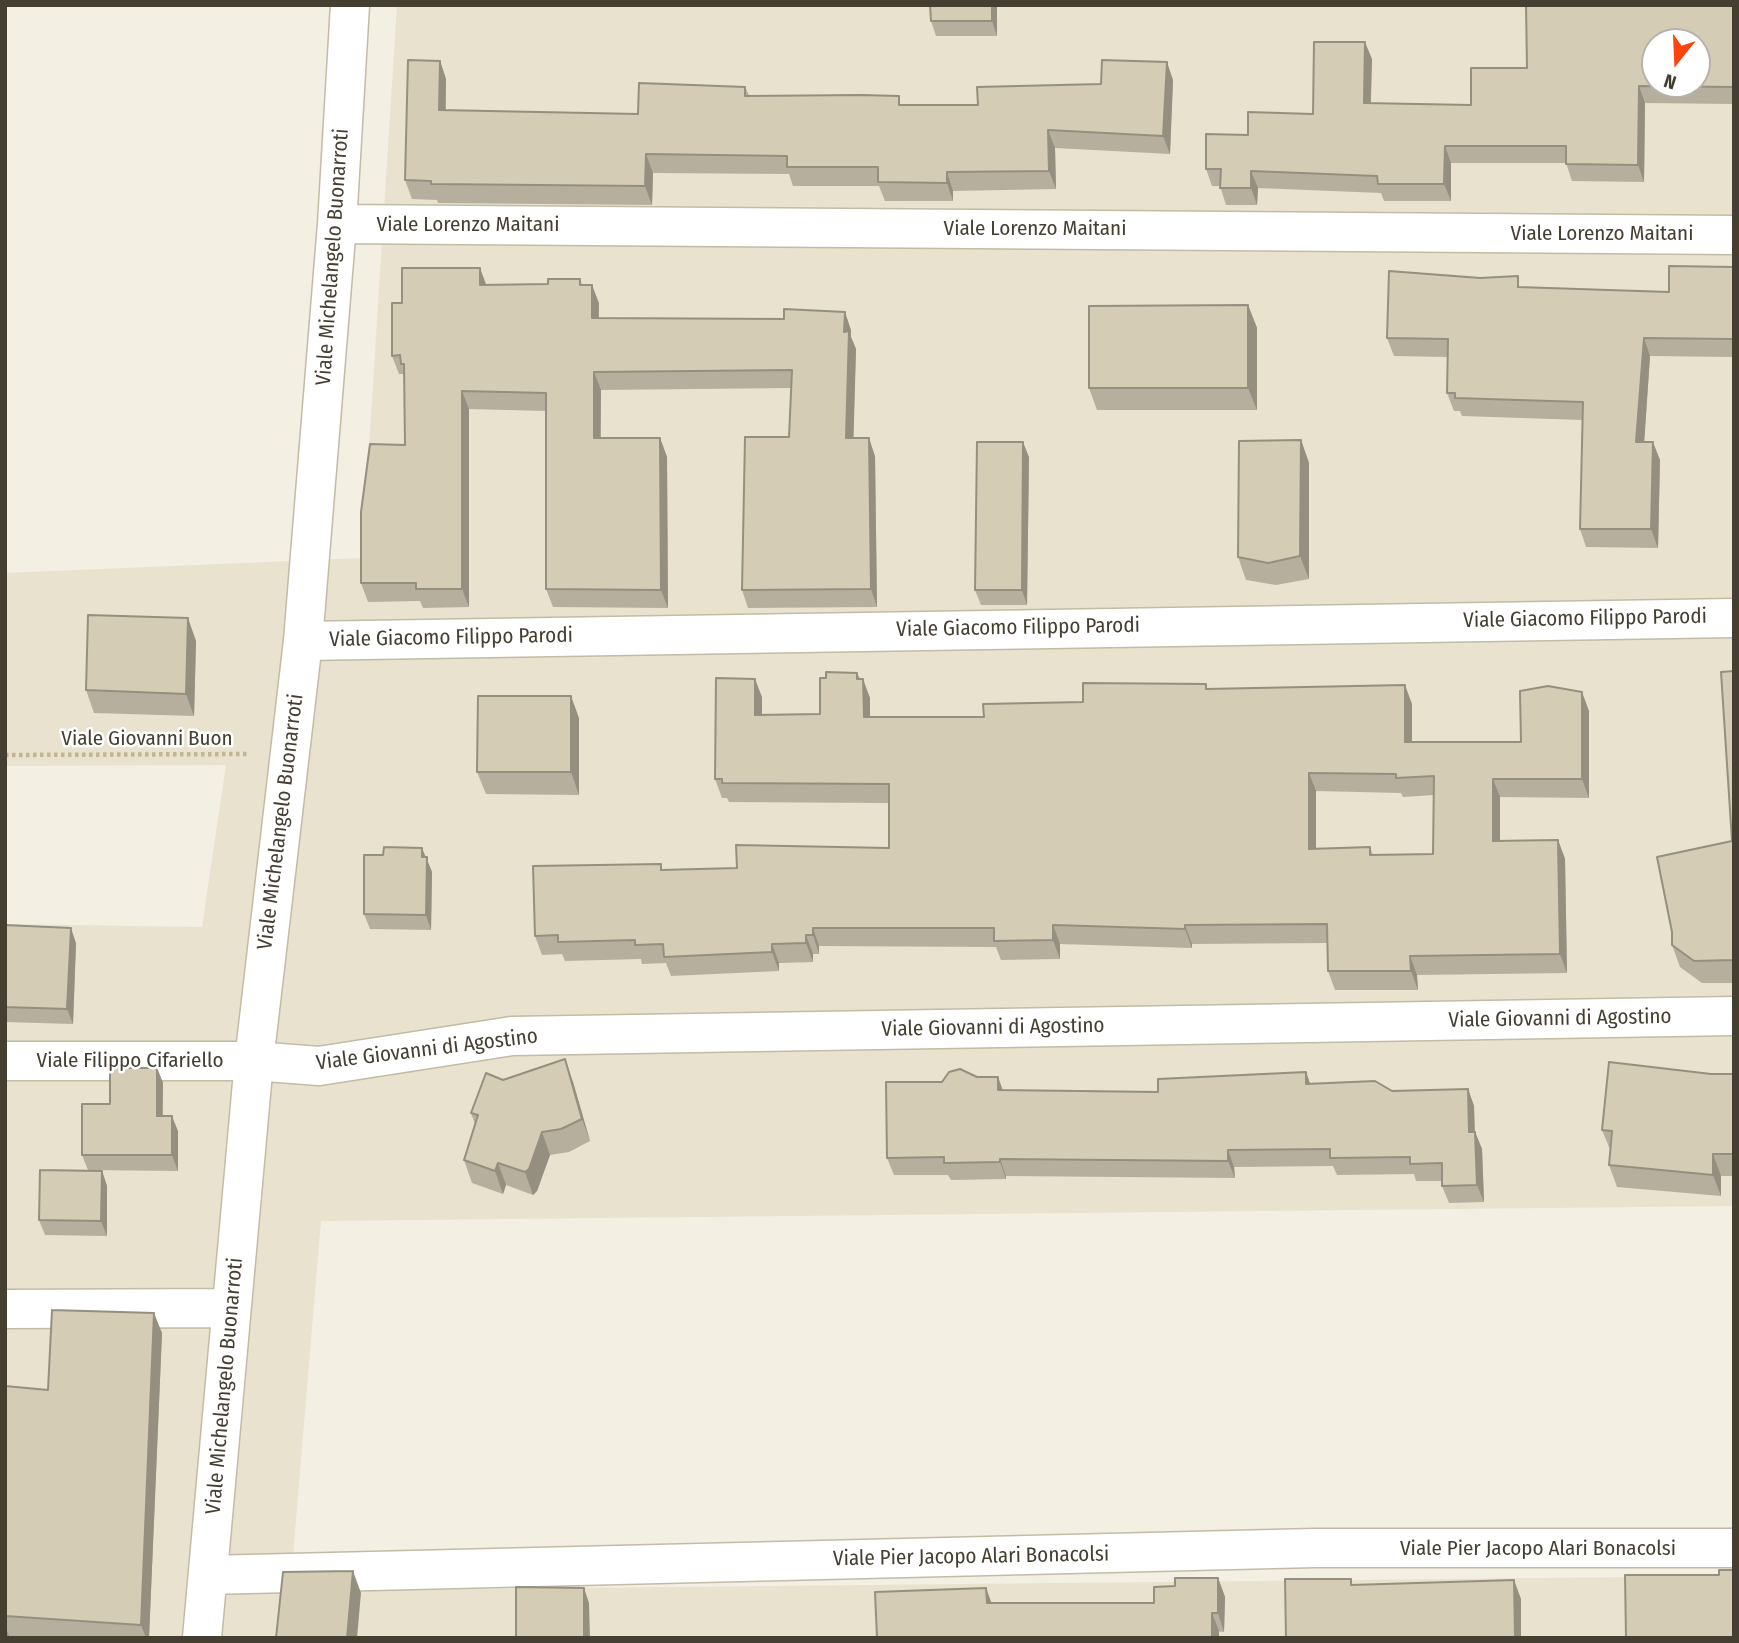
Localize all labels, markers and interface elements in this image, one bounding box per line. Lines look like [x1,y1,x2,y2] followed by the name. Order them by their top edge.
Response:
[1641,28,1711,98] north arrow
[1661,69,1679,94] text: N
[311,128,355,386] street label: Viale Michelangelo Buonarroti
[377,212,559,238] street label: Viale Lorenzo Maitani
[944,216,1126,242] street label: Viale Lorenzo Maitani
[1511,221,1693,247] street label: Viale Lorenzo Maitani
[1463,604,1707,634] street label: Viale Giacomo Filippo Parodi
[896,613,1140,643] street label: Viale Giacomo Filippo Parodi
[329,623,573,653] street label: Viale Giacomo Filippo Parodi
[253,693,309,951] street label: Viale Michelangelo Buonarroti
[61,726,233,752] street label: Viale Giovanni Buon
[1448,1004,1672,1034] street label: Viale Giovanni di Agostino
[881,1013,1105,1043] street label: Viale Giovanni di Agostino
[315,1024,539,1076] street label: Viale Giovanni di Agostino
[36,1048,224,1074] street label: Viale Filippo Cifariello
[201,1257,249,1515] street label: Viale Michelangelo Buonarroti
[1400,1536,1676,1562] street label: Viale Pier Jacopo Alari Bonacolsi
[833,1542,1109,1572] street label: Viale Pier Jacopo Alari Bonacolsi

